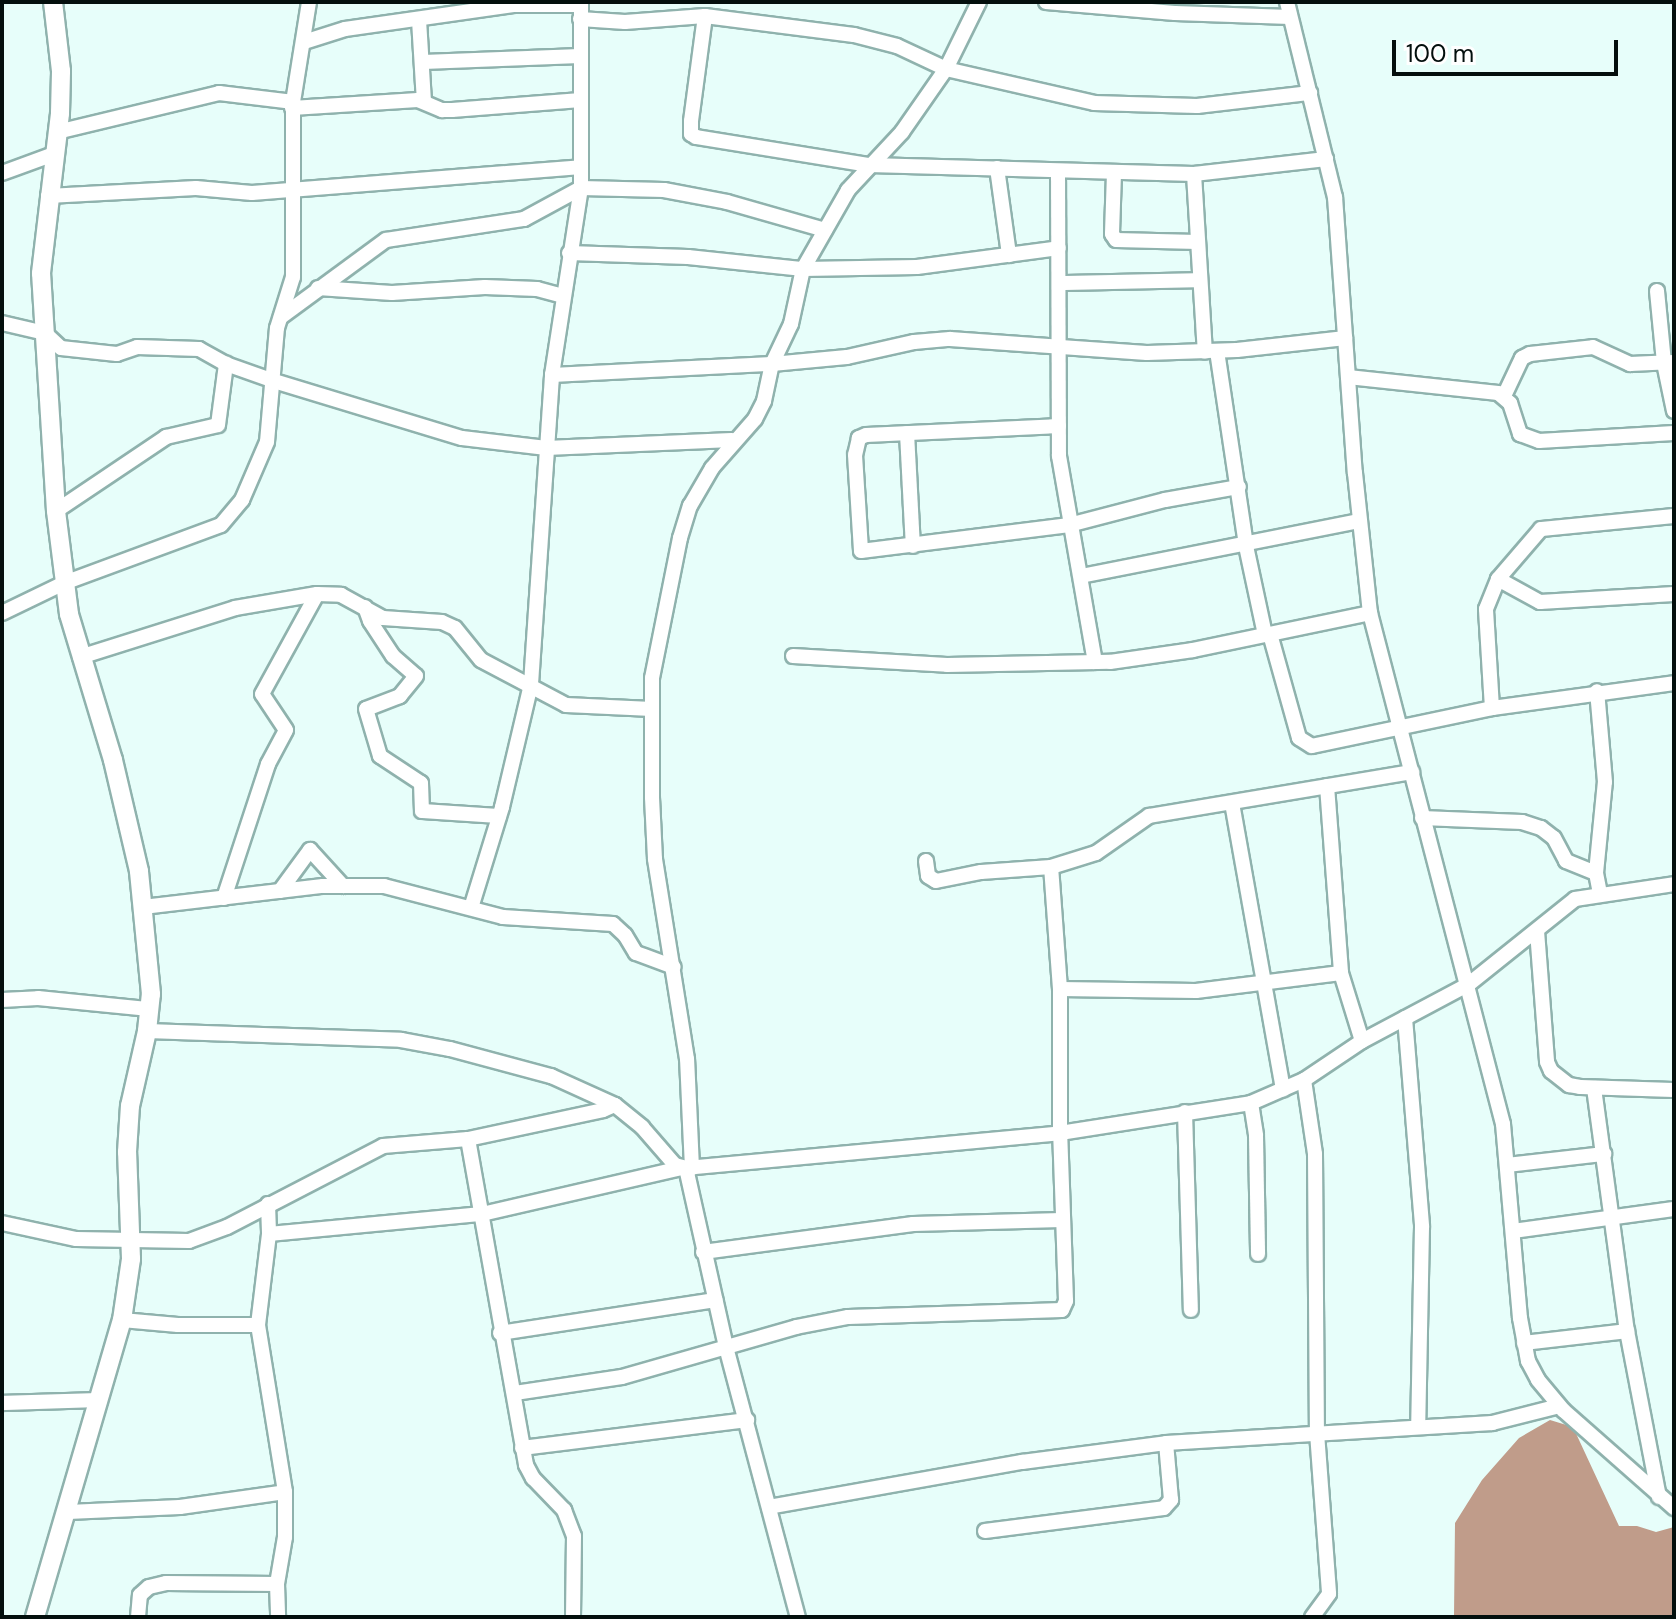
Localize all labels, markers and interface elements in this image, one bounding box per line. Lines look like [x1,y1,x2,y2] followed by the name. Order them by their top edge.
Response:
[1396,24,1622,74] scale bar
[1406,38,1474,69] text: 100 m

